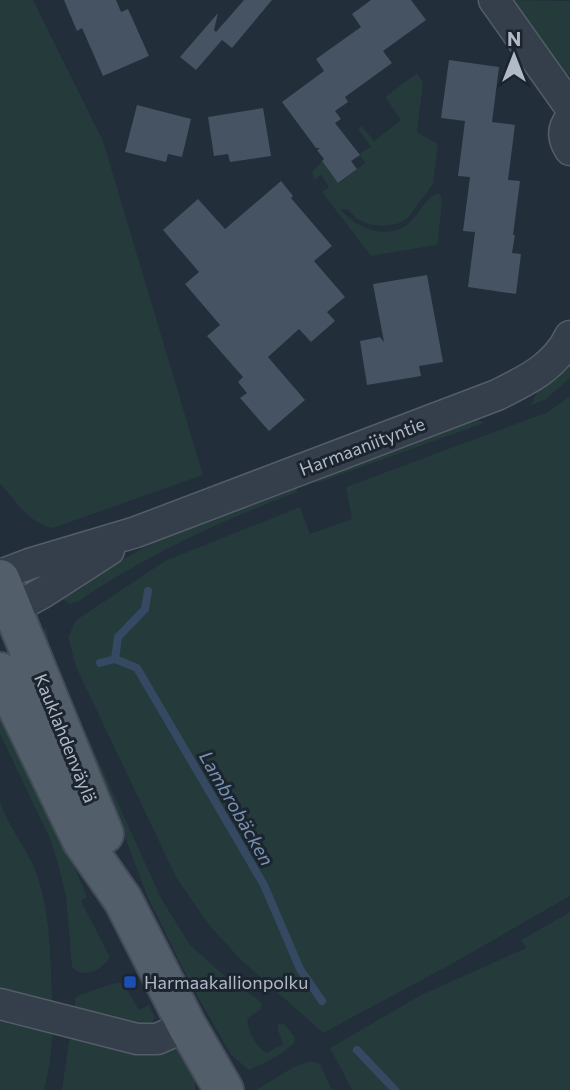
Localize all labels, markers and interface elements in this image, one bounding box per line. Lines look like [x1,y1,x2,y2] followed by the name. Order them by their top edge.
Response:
[479,21,549,91] north arrow
[507,27,521,50] text: N
[296,412,428,480] street label: Harmaaniityntie
[30,670,102,806] street label: Kauklahdenväylä
[195,747,279,869] water label: Lambrobäcken
[144,971,308,993] place label: Harmaakallionpolku
[122,974,138,990] marker: Harmaakallionpolku

